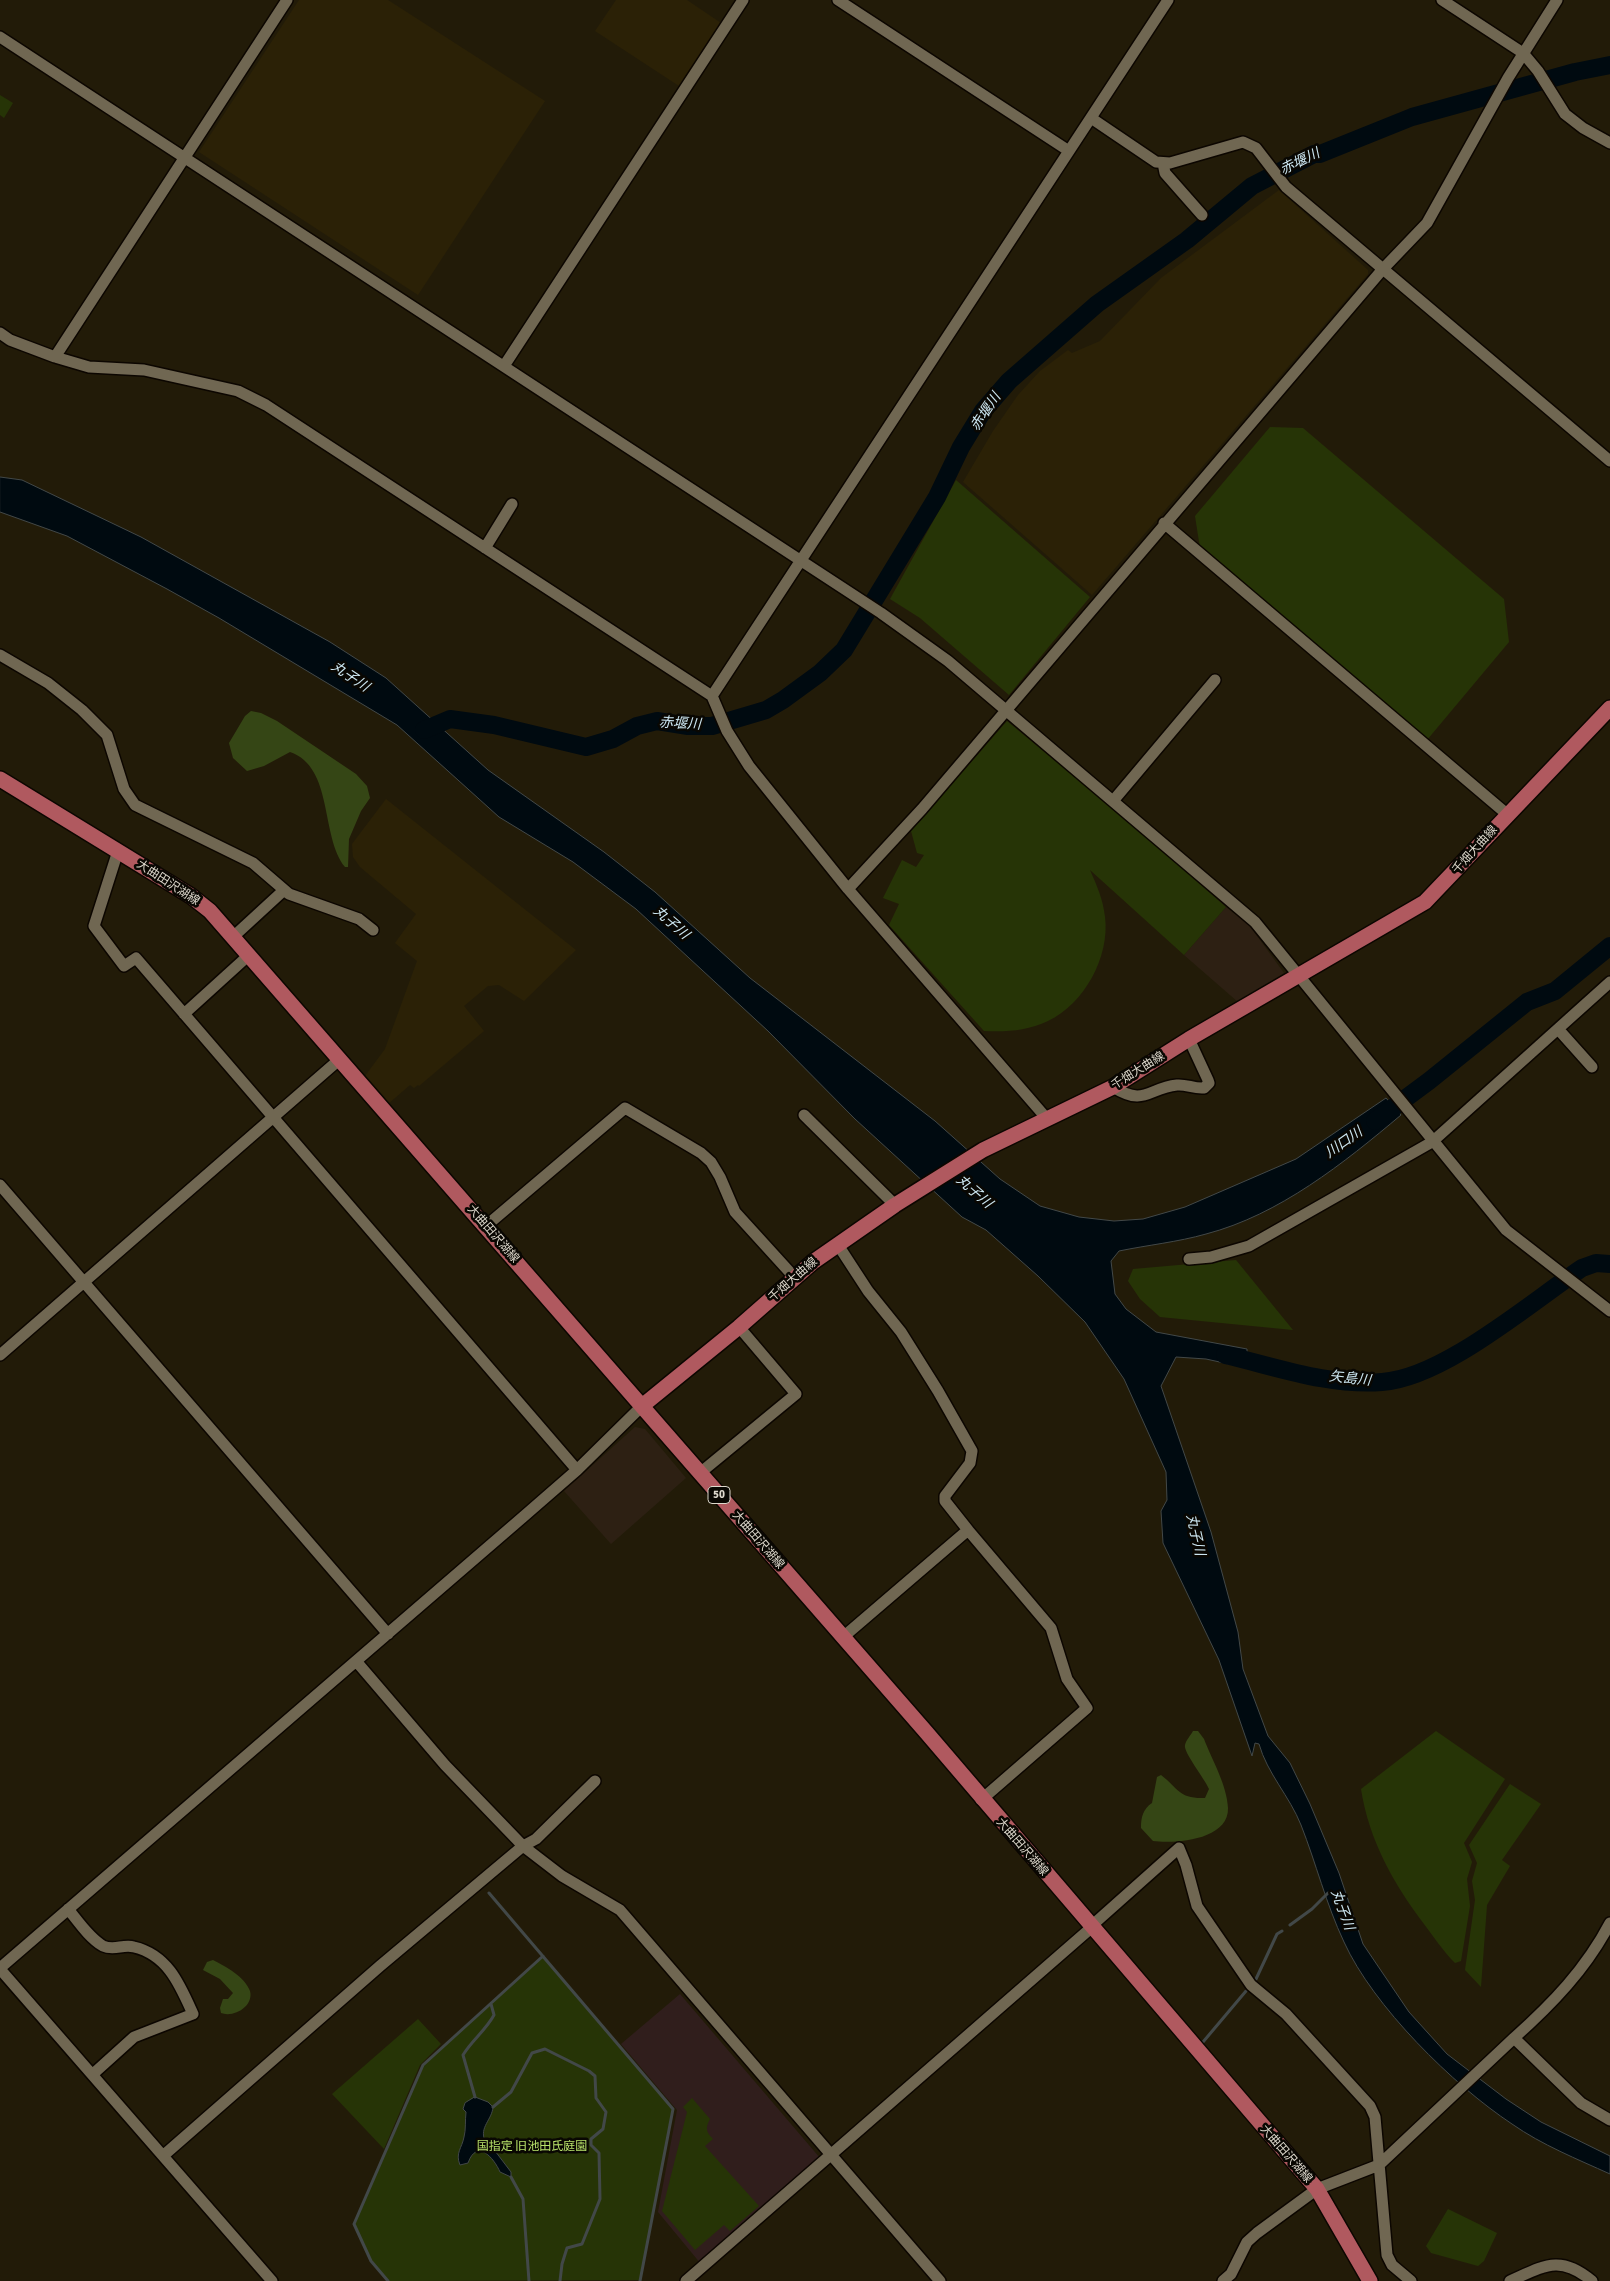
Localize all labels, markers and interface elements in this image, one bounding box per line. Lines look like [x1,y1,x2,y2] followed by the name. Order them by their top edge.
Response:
[1277,145,1323,179] water label: 赤堰川
[967,390,1005,434] water label: 赤堰川
[328,658,372,696] water label: 丸子川
[659,715,701,733] water label: 赤堰川
[1450,823,1500,877] street label: 千畑大曲線
[134,857,202,909] street label: 大曲田沢湖線
[650,903,692,943] water label: 丸子川
[1109,1049,1167,1093] street label: 千畑大曲線
[1322,1124,1366,1162] water label: 川口川
[953,1172,995,1212] water label: 丸子川
[464,1202,522,1266] street label: 大曲田沢湖線
[766,1255,820,1305] street label: 千畑大曲線
[1328,1368,1372,1390] water label: 矢島川
[708,1486,730,1504] road number: 50
[729,1508,787,1572] street label: 大曲田沢湖線
[1182,1513,1208,1557] water label: 丸子川
[993,1815,1051,1879] street label: 大曲田沢湖線
[1327,1887,1357,1933] water label: 丸子川
[1257,2122,1315,2186] street label: 大曲田沢湖線
[477,2140,587,2154] park label: 国指定 旧池田氏庭園

